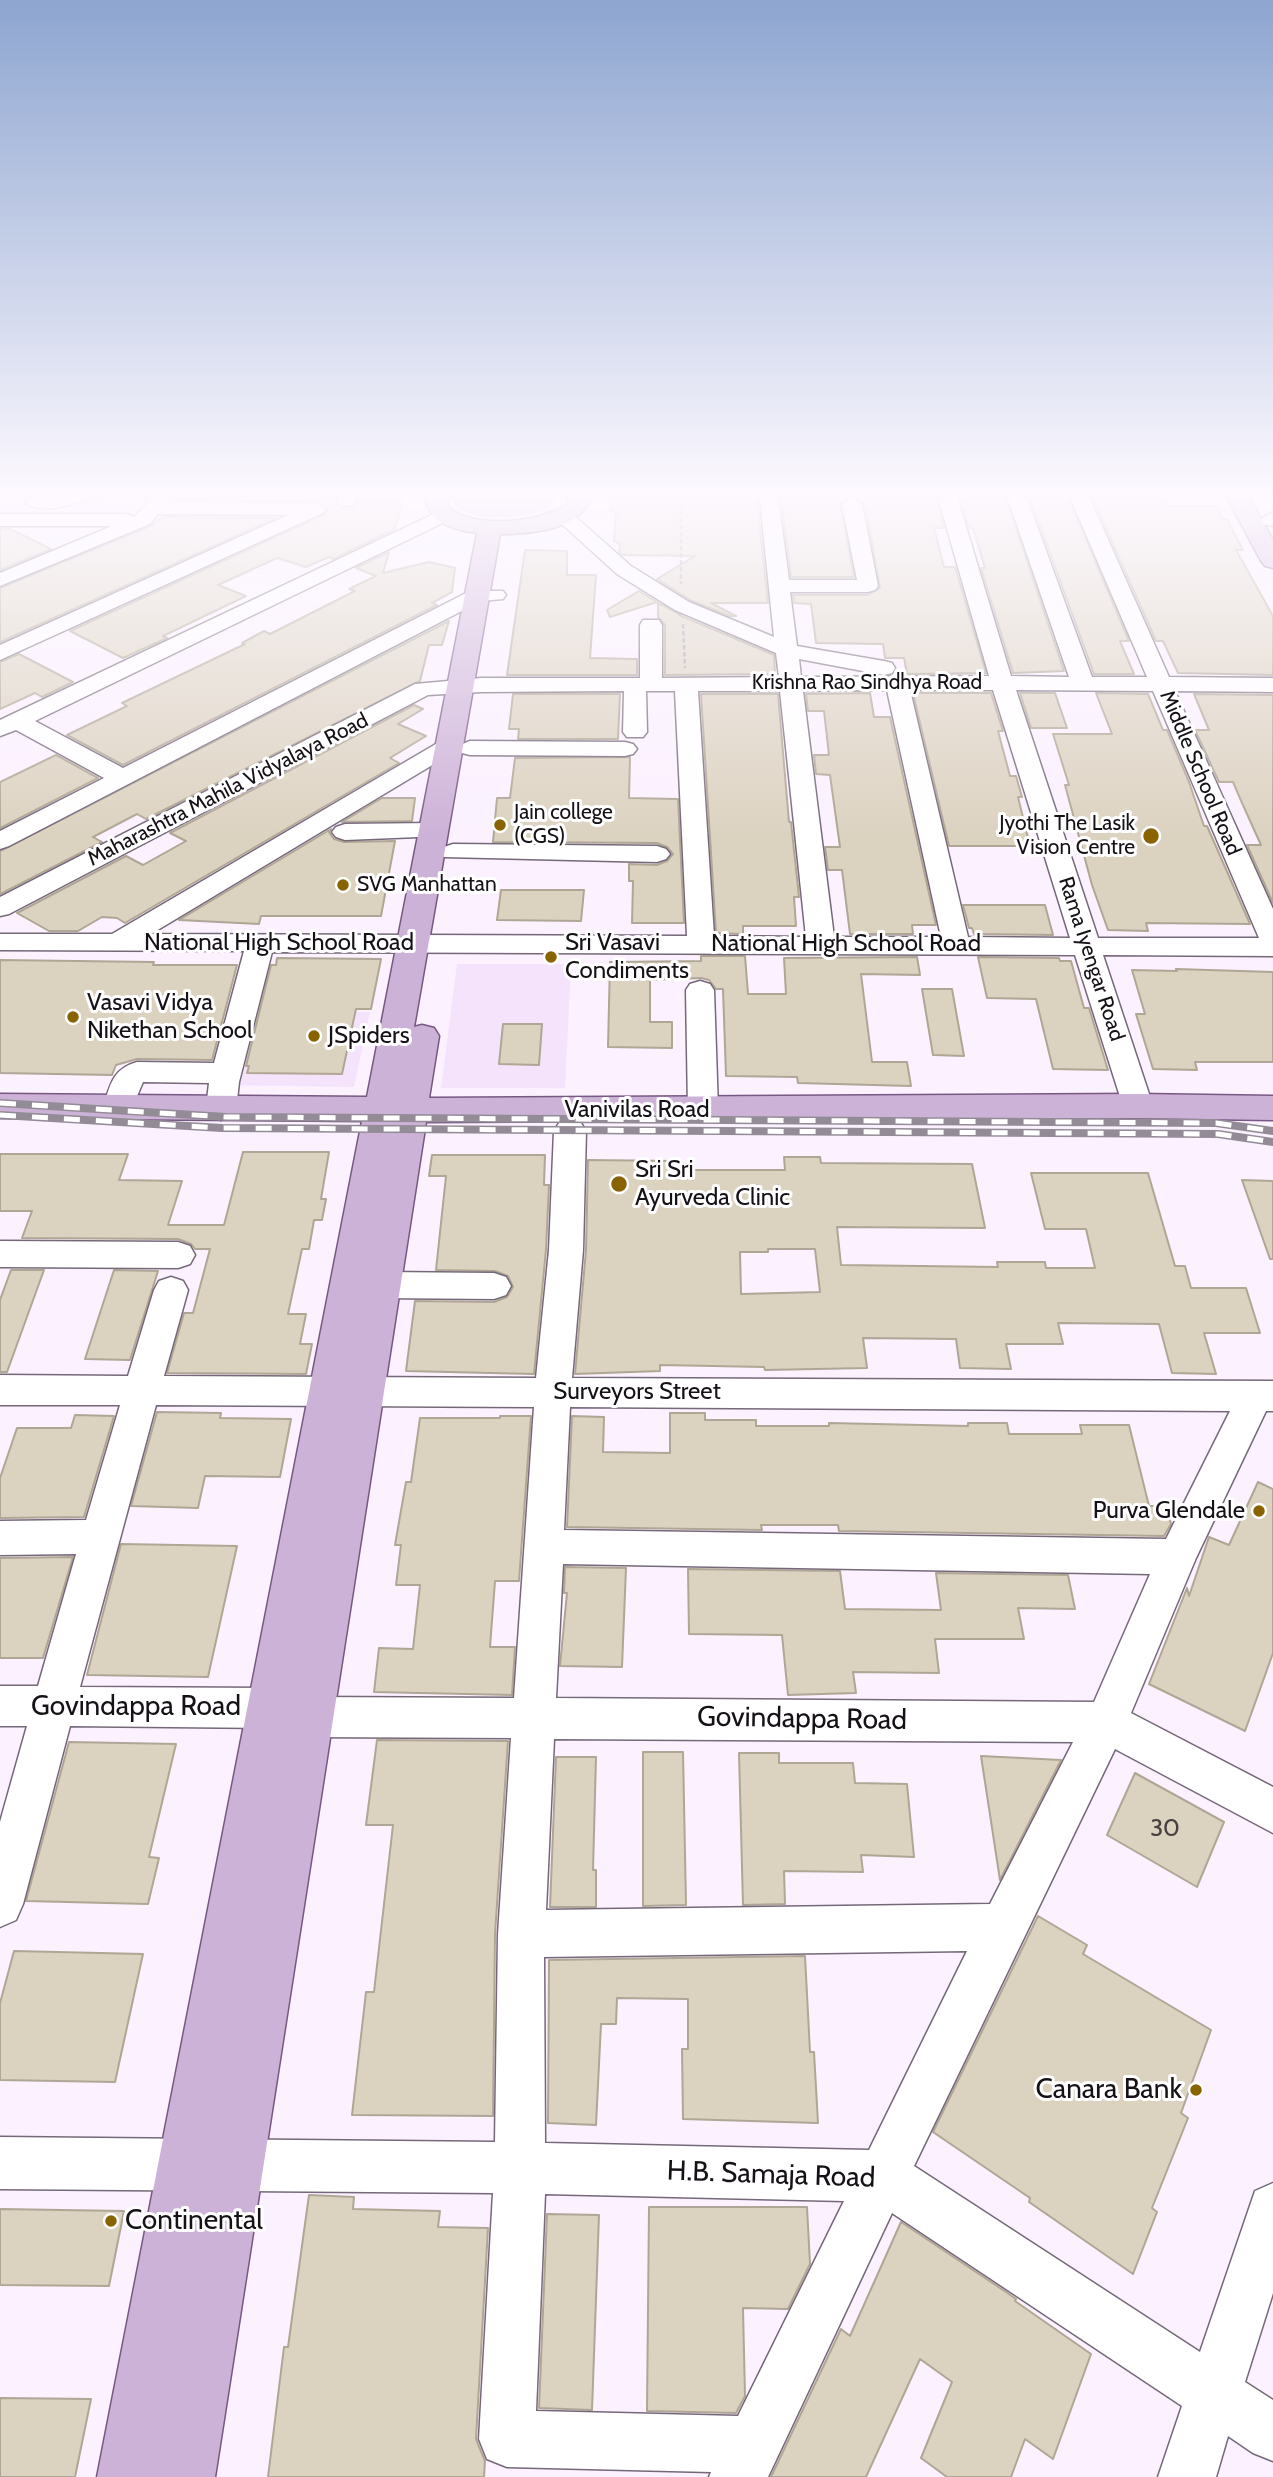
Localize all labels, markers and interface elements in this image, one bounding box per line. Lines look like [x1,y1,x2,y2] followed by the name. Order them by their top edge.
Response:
[752,670,982,696] street label: Krishna Rao Sindhya Road
[1154,687,1246,859] street label: Middle School Road
[83,708,373,872] street label: Maharashtra Mahila Vidyalaya Road
[514,800,613,850] place label: Jain college (CGS)
[999,811,1135,861] place label: Jyothi The Lasik Vision Centre
[492,817,508,833] marker: Jain college (CGS)
[1141,826,1161,846] marker: Jyothi The Lasik Vision Centre
[357,872,497,898] place label: SVG Manhattan
[1053,874,1129,1044] street label: Rama Iyengar Road
[335,877,351,893] marker: SVG Manhattan
[144,929,414,957] street label: National High School Road
[565,929,689,985] place label: Sri Vasavi Condiments
[711,930,981,958] street label: National High School Road
[543,949,559,965] marker: Sri Vasavi Condiments
[87,989,253,1045] place label: Vasavi Vidya Nikethan School
[65,1009,81,1025] marker: Vasavi Vidya Nikethan School
[328,1022,410,1050] place label: JSpiders
[306,1028,322,1044] marker: JSpiders
[564,1096,710,1124] street label: Vanivilas Road
[635,1156,790,1212] place label: Sri Sri Ayurveda Clinic
[609,1174,629,1194] marker: Sri Sri Ayurveda Clinic
[553,1378,721,1406] street label: Surveyors Street
[1093,1497,1245,1525] place label: Purva Glendale
[1251,1503,1267,1519] marker: Purva Glendale
[31,1690,241,1724] street label: Govindappa Road
[697,1700,907,1738] street label: Govindappa Road
[1150,1815,1180,1843] house number: 30
[1035,2073,1182,2107] place label: Canara Bank
[1188,2082,1204,2098] marker: Canara Bank
[666,2155,876,2195] street label: H.B. Samaja Road
[125,2204,263,2238] place label: Continental
[103,2213,119,2229] marker: Continental

